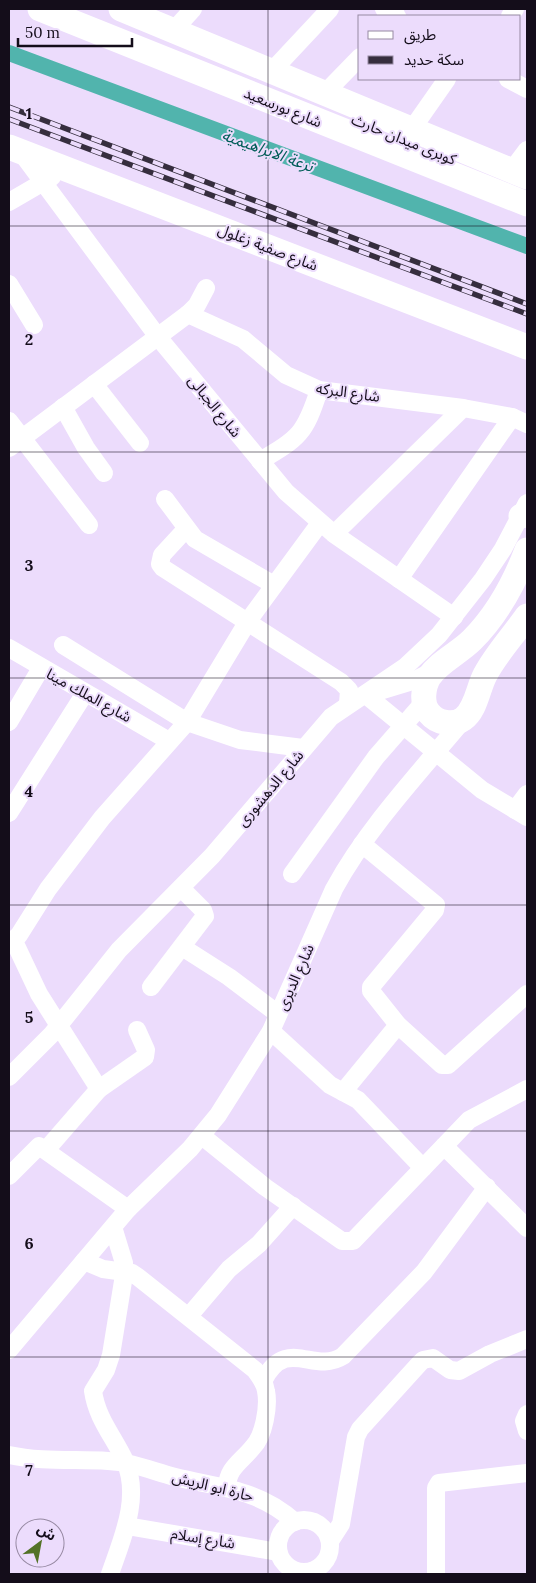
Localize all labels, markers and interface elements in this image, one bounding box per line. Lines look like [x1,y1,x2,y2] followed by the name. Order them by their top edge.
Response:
[18,15,131,47] scale bar
[358,15,521,80] legend
[25,23,60,42] text: 50 m
[404,25,436,45] text: طريق
[404,50,464,69] text: سكة حديد
[240,83,325,134] street label: شارع بورسعيد
[26,103,32,123] text: 1
[349,109,460,169] street label: كوبرى ميدان حارث
[219,124,319,177] water label: ترعة الابراهيمية
[214,219,321,278] street label: شارع صفية زغلول
[25,329,33,349] text: 2
[182,371,246,443] street label: شارع الجبالى
[314,378,382,409] street label: شارع البركه
[25,555,34,575] text: 3
[42,664,135,729] street label: شارع الملك مينا
[233,746,310,832] street label: شارع الدهشورى
[25,781,34,801] text: 4
[272,941,321,1014] street label: شارع الديرى
[25,1007,34,1027] text: 5
[24,1233,34,1253] text: 6
[25,1460,33,1480] text: 7
[170,1467,256,1505] street label: حارة ابو الريش
[15,1518,65,1568] north arrow
[34,1519,60,1545] text: ش
[169,1524,237,1555] street label: شارع إسلام

